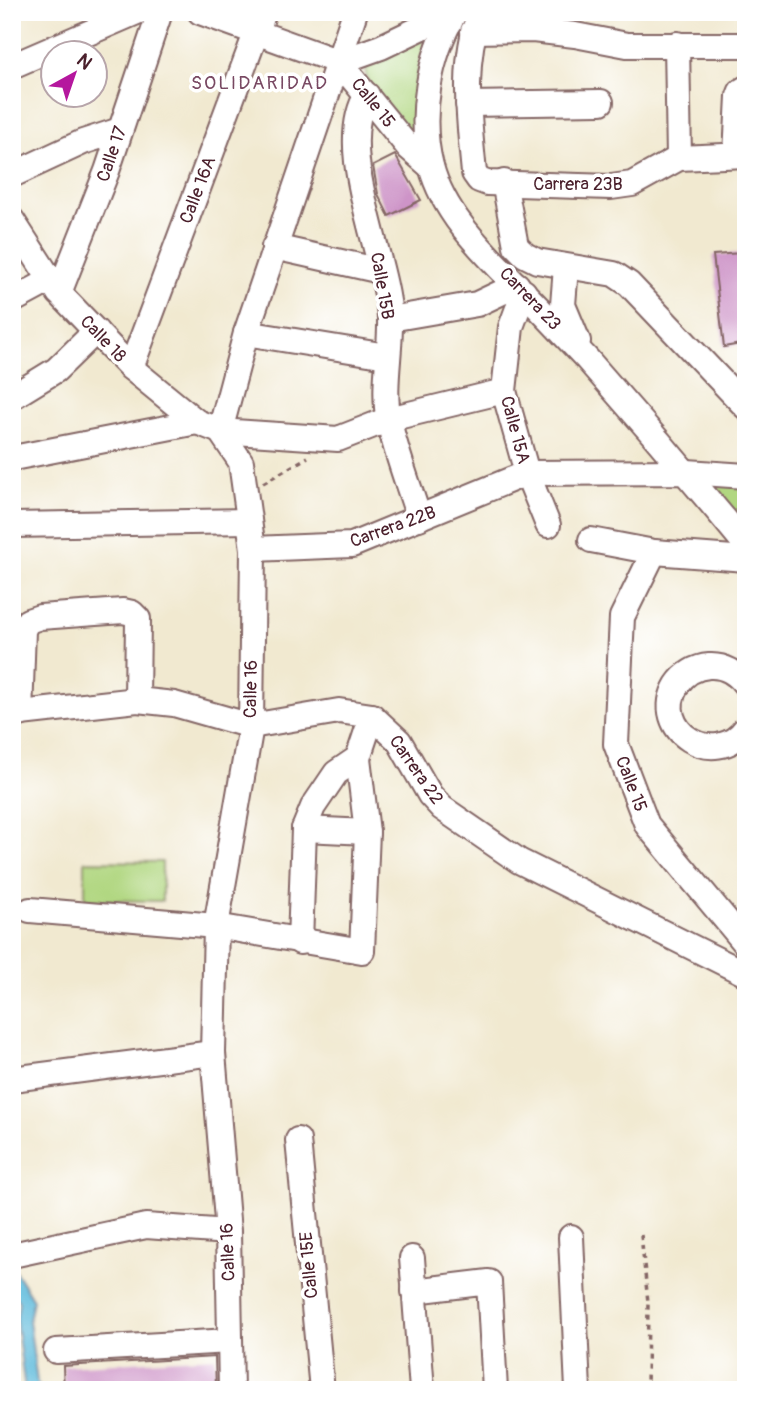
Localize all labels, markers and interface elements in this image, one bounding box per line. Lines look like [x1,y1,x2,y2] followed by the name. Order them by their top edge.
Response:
[38,38,108,108] north arrow
[72,48,97,75] text: N
[191,71,329,95] district label: SOLIDARIDAD
[346,73,400,133] street label: Calle 15
[92,123,132,185] street label: Calle 17
[175,153,221,227] street label: Calle 16A
[533,173,623,196] street label: Carrera 23B
[365,251,399,321] street label: Calle 15B
[494,263,566,335] street label: Carrera 23
[75,311,131,367] street label: Calle 18
[495,394,535,467] street label: Calle 15A
[347,501,439,553] street label: Carrera 22B
[239,660,263,718] street label: Calle 16
[384,731,448,809] street label: Carrera 22
[610,753,652,815] street label: Calle 15
[215,1222,241,1282] street label: Calle 16
[295,1231,323,1299] street label: Calle 15E

